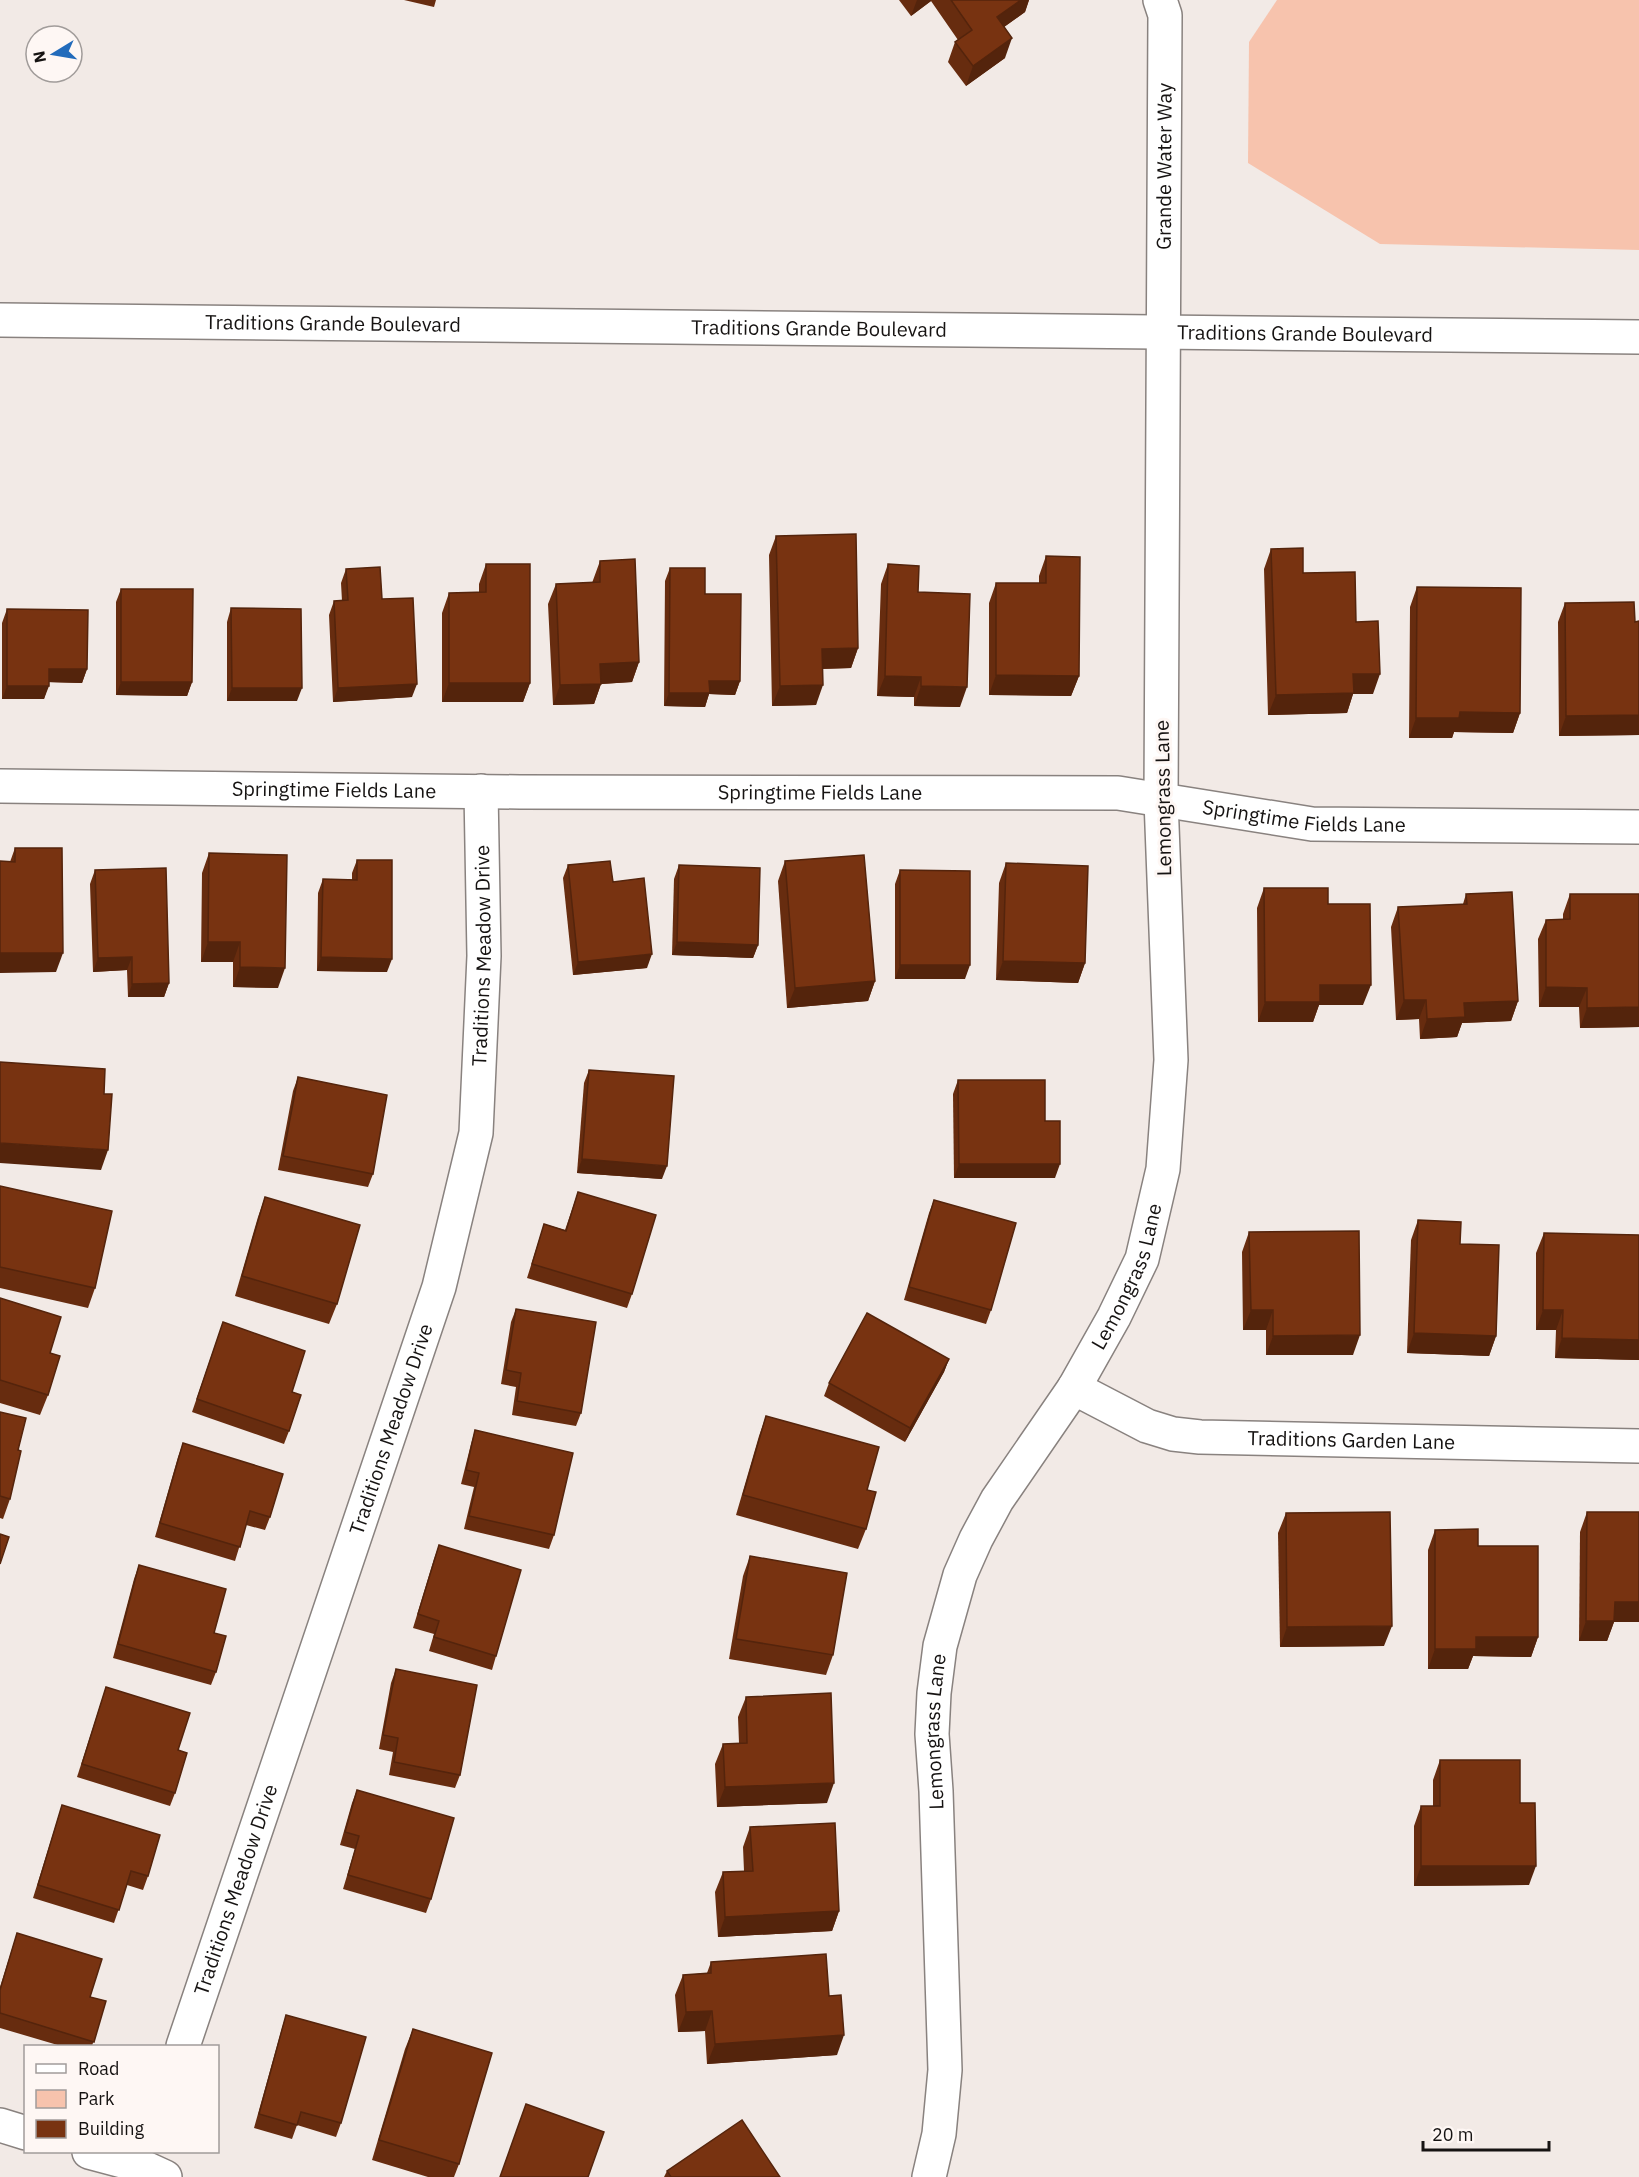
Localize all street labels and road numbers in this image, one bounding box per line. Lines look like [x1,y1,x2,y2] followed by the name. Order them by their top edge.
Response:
[1150,83,1178,250] street label: Grande Water Way
[205,308,461,338] street label: Traditions Grande Boulevard
[691,313,947,343] street label: Traditions Grande Boulevard
[1177,318,1433,348] street label: Traditions Grande Boulevard
[1148,720,1177,876] street label: Lemongrass Lane
[232,775,436,804] street label: Springtime Fields Lane
[718,778,922,806] street label: Springtime Fields Lane
[1201,793,1406,838] street label: Springtime Fields Lane
[465,845,497,1067] street label: Traditions Meadow Drive
[1084,1200,1168,1354] street label: Lemongrass Lane
[342,1320,439,1538] street label: Traditions Meadow Drive
[1247,1424,1455,1455] street label: Traditions Garden Lane
[918,1652,952,1810] street label: Lemongrass Lane
[187,1780,283,1999] street label: Traditions Meadow Drive

